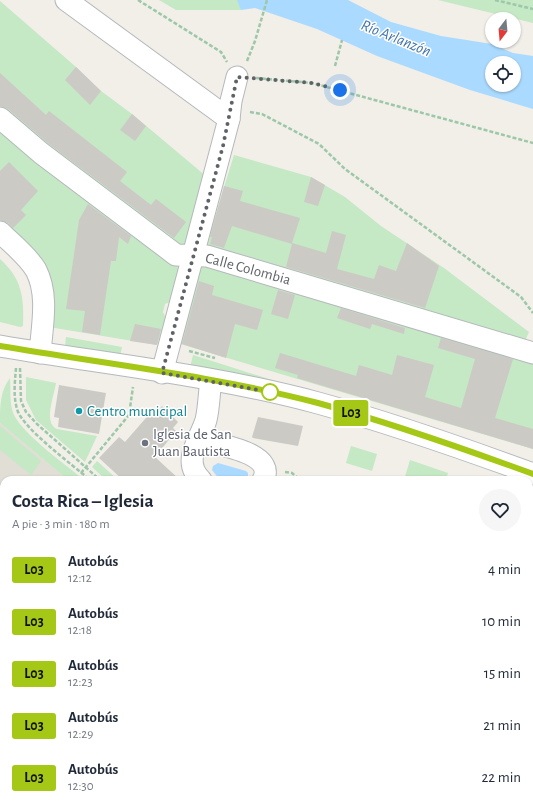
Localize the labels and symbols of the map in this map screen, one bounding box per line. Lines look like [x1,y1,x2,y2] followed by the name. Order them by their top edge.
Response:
[485,12,521,48] north arrow
[359,17,433,59] water label: Río Arlanzón
[330,80,350,100] your location
[204,250,292,288] street label: Calle Colombia
[261,383,279,401] unlabelled marker
[328,400,374,426] line badge: L03
[87,404,187,419] place label: Centro municipal
[74,406,84,416] marker: Centro municipal
[153,427,232,459] place label: Iglesia de San Juan Bautista
[140,438,150,448] marker: Iglesia de San Juan Bautista

